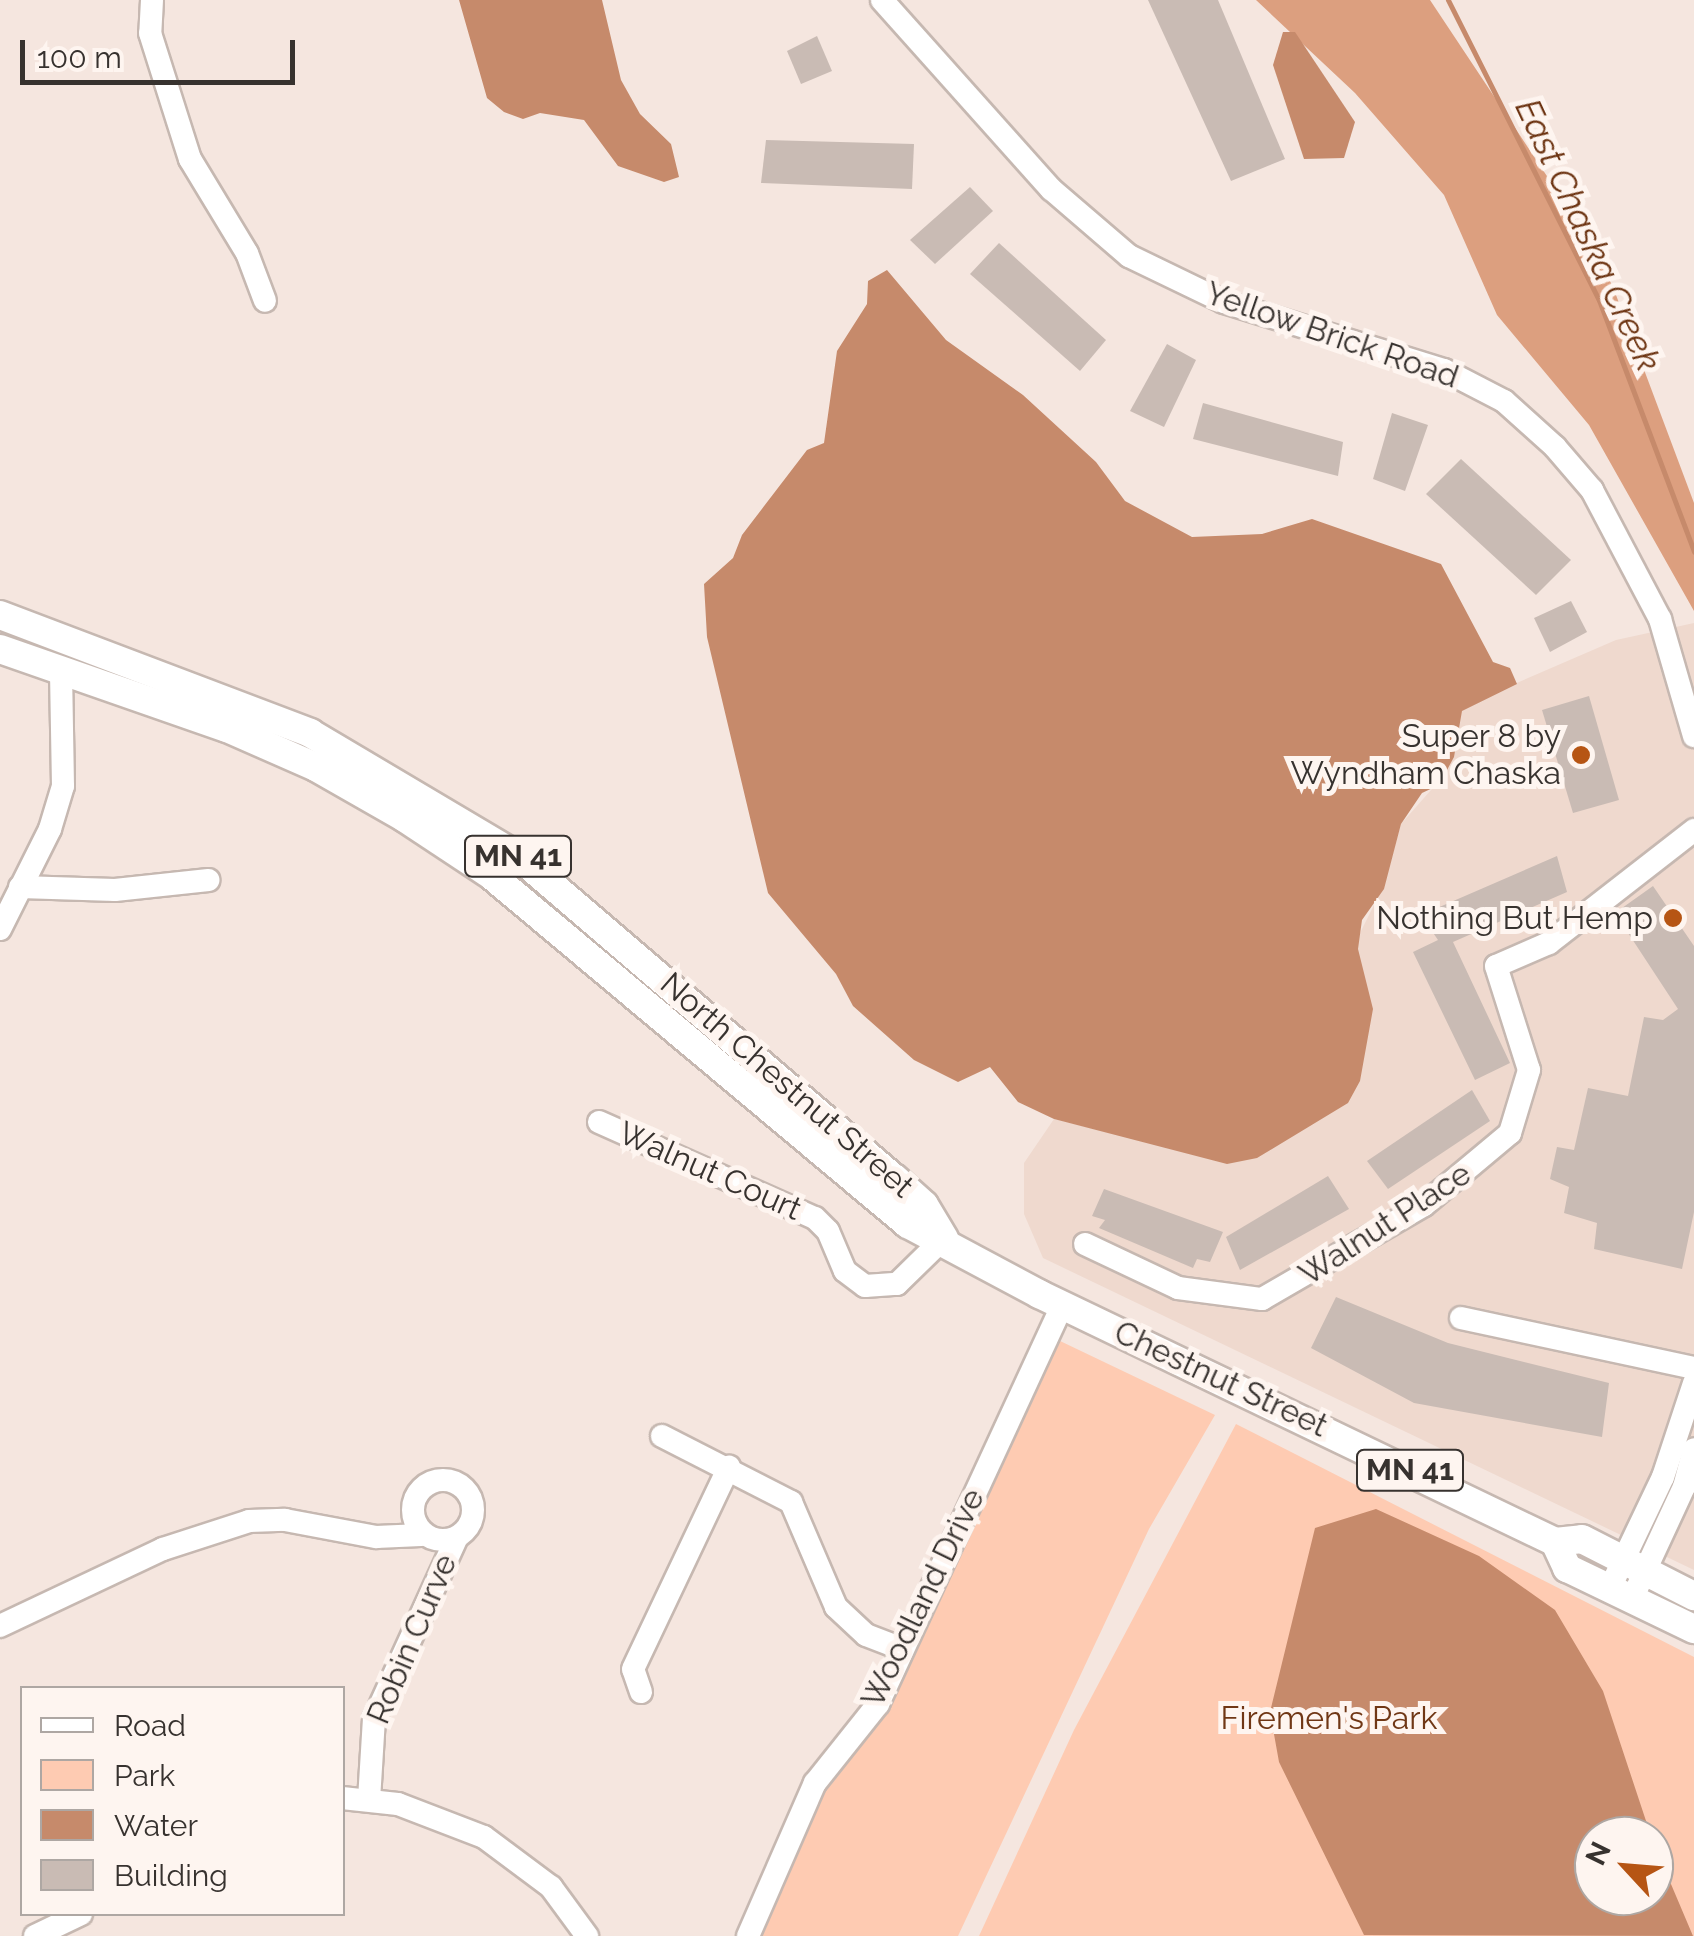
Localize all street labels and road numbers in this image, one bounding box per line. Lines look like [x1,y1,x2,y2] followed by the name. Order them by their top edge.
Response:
[1200,274,1464,396] street label: Yellow Brick Road
[463,831,573,881] road number: MN 41
[652,965,922,1205] street label: North Chestnut Street
[612,1114,808,1228] street label: Walnut Court
[1292,1154,1478,1294] street label: Walnut Place
[1108,1313,1334,1445] street label: Chestnut Street
[1355,1445,1465,1495] road number: MN 41
[853,1482,993,1714] street label: Woodland Drive
[359,1548,465,1730] street label: Robin Curve

